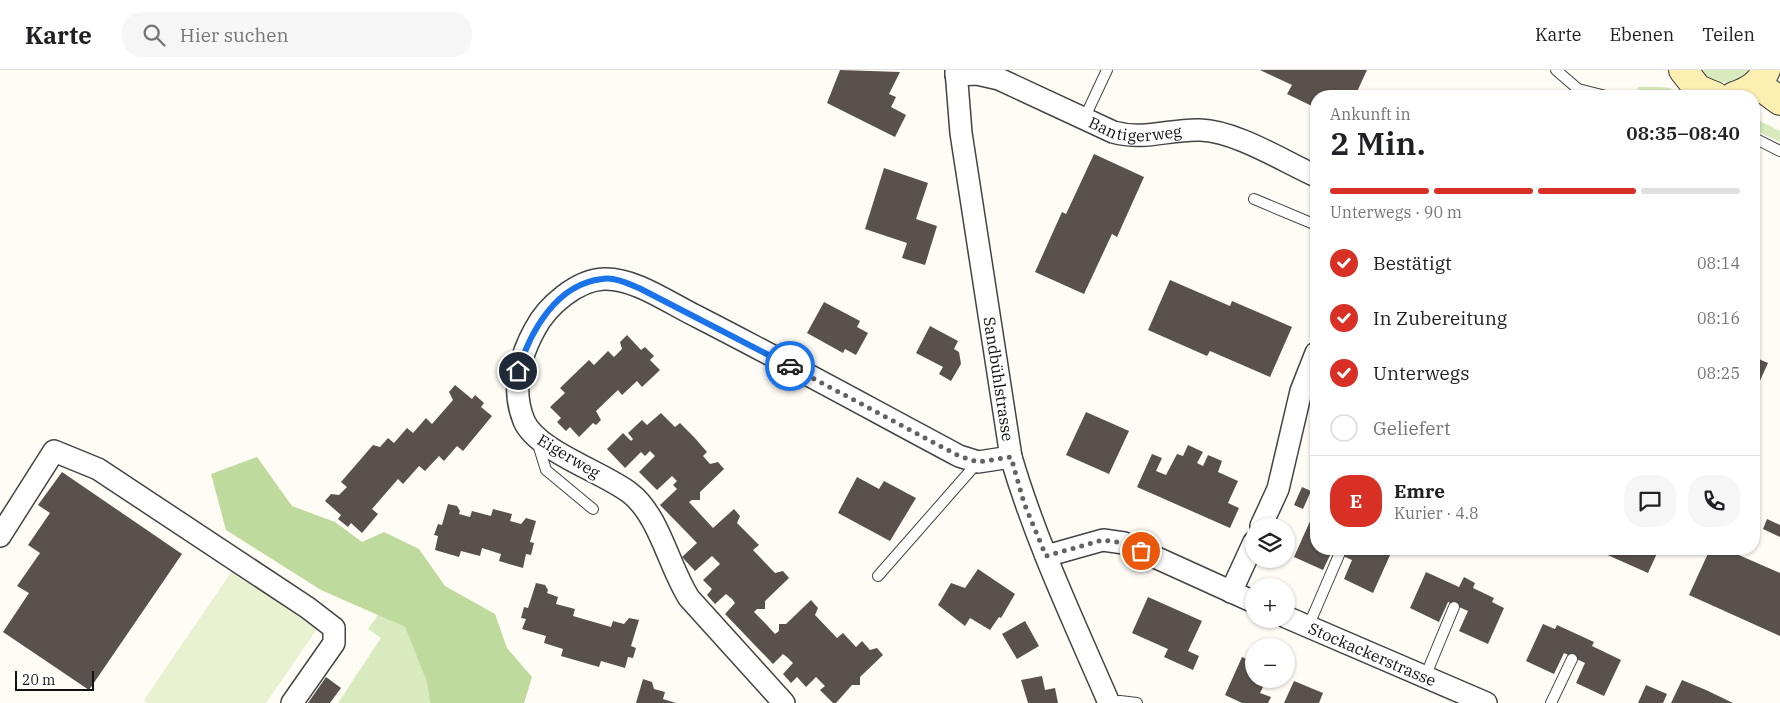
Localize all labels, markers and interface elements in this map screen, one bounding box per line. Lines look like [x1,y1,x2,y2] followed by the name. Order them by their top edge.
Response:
[122,12,472,57] search box
[25,19,92,51] text: Karte
[140,21,168,49] icon: search
[180,23,289,47] text: Hier suchen
[1535,23,1581,46] text: Karte
[1609,23,1674,46] text: Ebenen
[1702,23,1755,46] text: Teilen
[1330,104,1411,124] text: Ankunft in
[1085,112,1183,145] street label: Bantigerweg
[1626,121,1740,145] text: 08:35–08:40
[1330,122,1426,164] text: 2 Min.
[1330,202,1462,222] text: Unterwegs · 90 m
[1330,249,1358,277] icon: check
[1373,251,1452,275] text: Bestätigt
[1697,253,1740,273] text: 08:14
[1330,304,1358,332] icon: check
[1373,306,1507,330] text: In Zubereitung
[1697,308,1740,328] text: 08:16
[979,315,1018,443] street label: Sandbühlstrasse
[765,341,815,391] courier
[497,350,539,392] pin
[776,352,804,380] icon: car
[504,357,532,385] icon: home
[1330,359,1358,387] icon: check
[1373,361,1469,385] text: Unterwegs
[1697,363,1740,383] text: 08:25
[1373,416,1451,440] text: Geliefert
[534,429,604,483] street label: Eigerweg
[1624,475,1676,527] button: chat
[1688,475,1740,527] button: phone
[1394,479,1445,503] text: Emre
[1350,489,1362,513] text: E
[1394,503,1479,523] text: Kurier · 4.8
[1245,518,1295,688] map controls
[1245,518,1295,568] button: layers
[1120,530,1162,572] pin
[1127,537,1155,565] icon: bag
[1245,578,1295,628] button: +
[1305,618,1439,690] street label: Stockackerstrasse
[1245,638,1295,688] button: −
[15,668,94,691] scale bar
[22,671,55,689] text: 20 m

